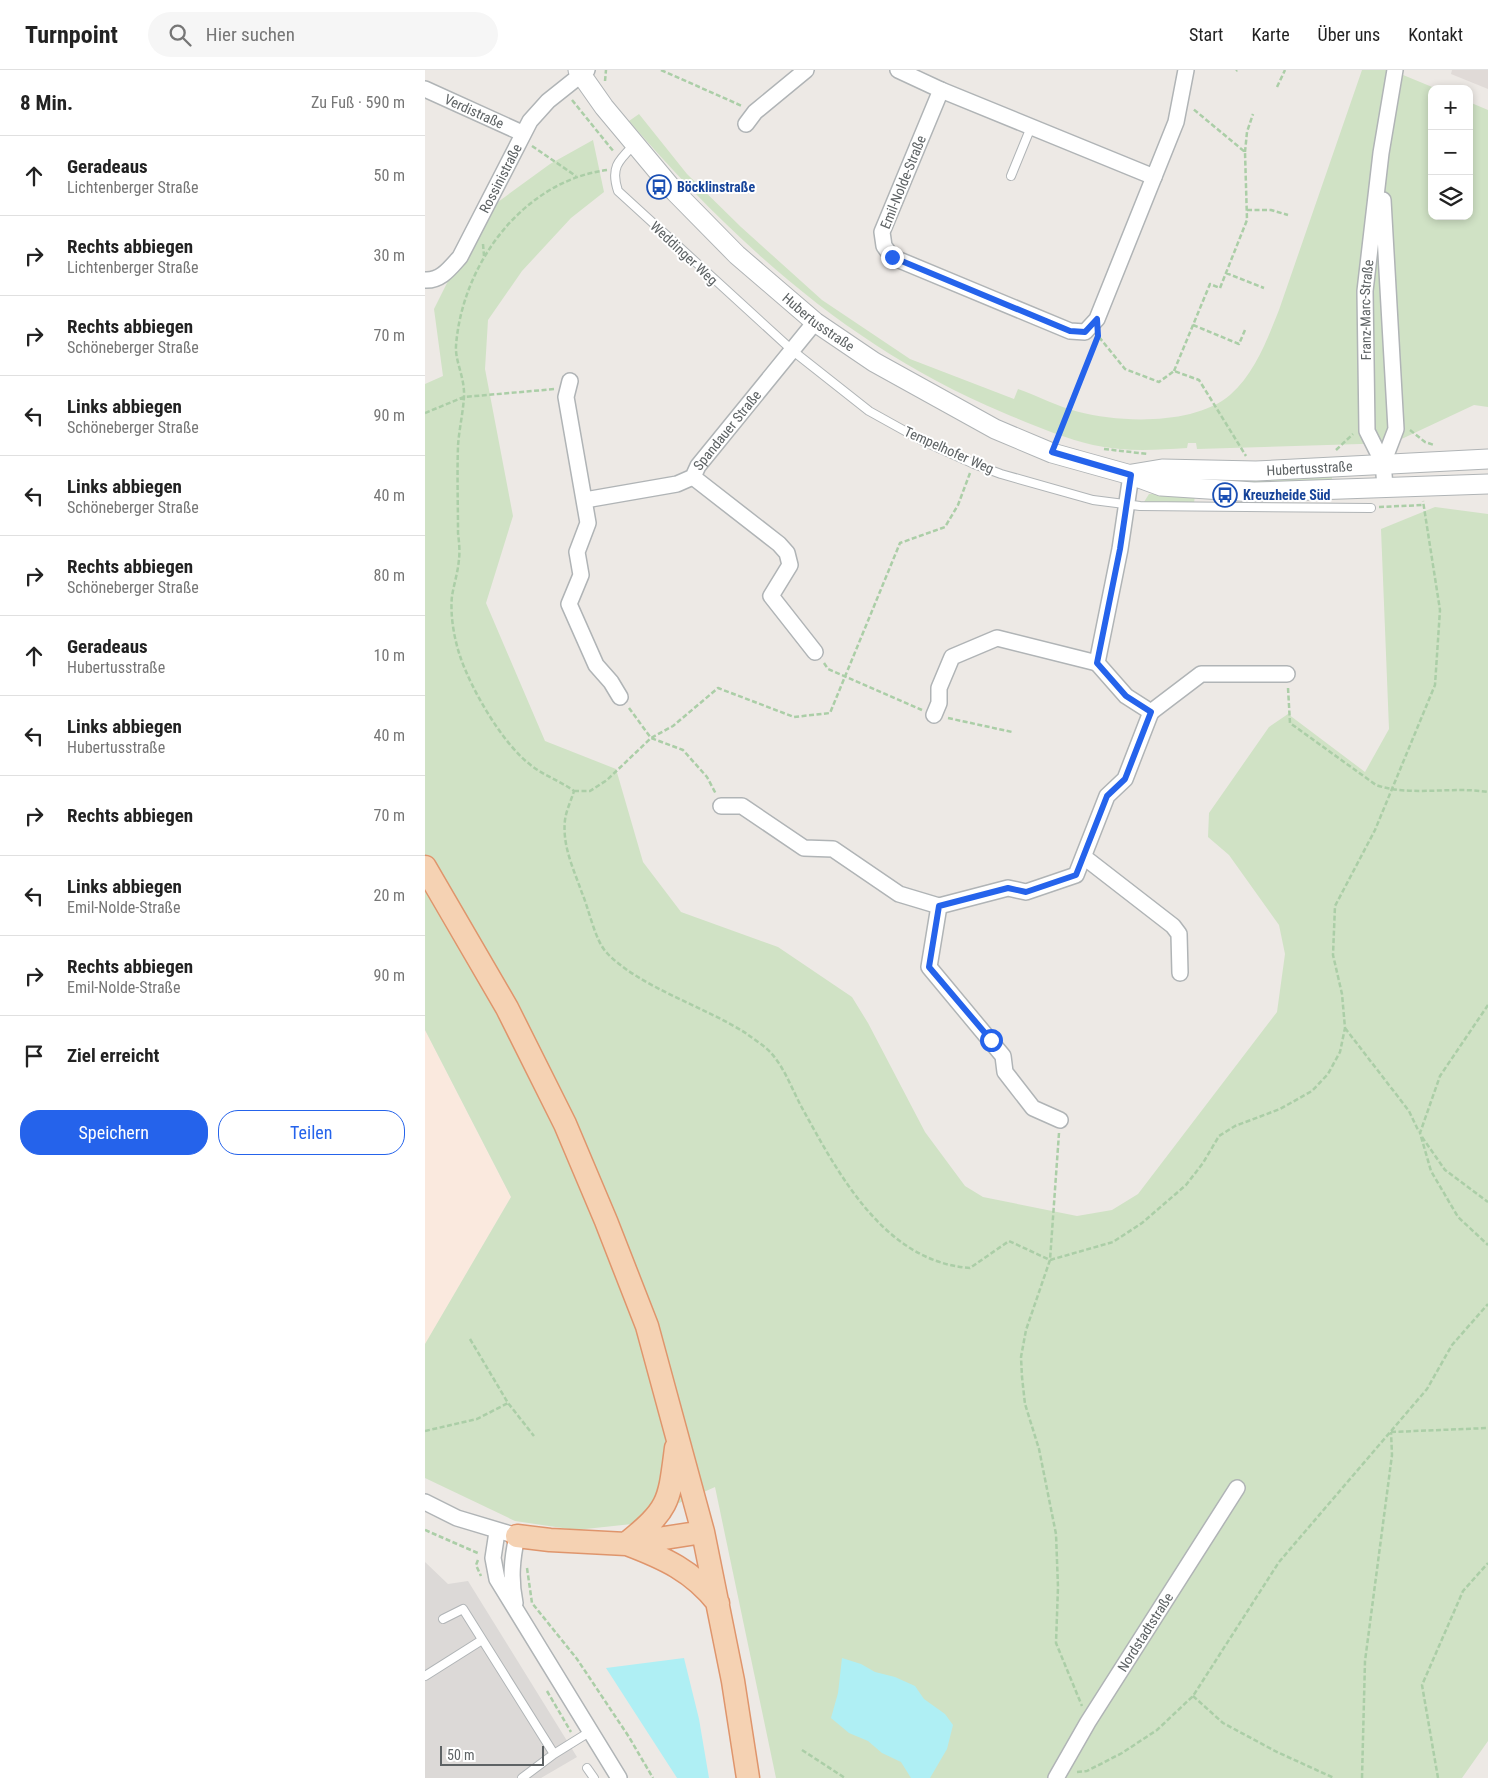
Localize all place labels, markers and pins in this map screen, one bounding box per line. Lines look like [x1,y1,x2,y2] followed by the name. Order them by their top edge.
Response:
[646,174,672,200] bus stop icon: Böcklinstraße
[677,179,755,195] place label: Böcklinstraße
[1212,482,1238,508] bus stop icon: Kreuzheide Süd
[1243,487,1331,503] place label: Kreuzheide Süd

